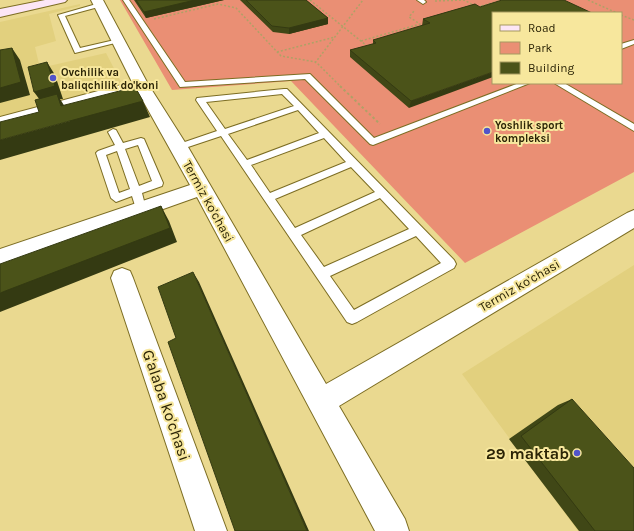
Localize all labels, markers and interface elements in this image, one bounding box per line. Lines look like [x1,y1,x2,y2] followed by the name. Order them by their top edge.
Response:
[492,12,622,84] legend
[528,21,556,35] text: Road
[528,41,553,55] text: Park
[528,61,575,75] text: Building
[61,66,159,92] place label: Ovchilik va baliqchilik do'koni
[48,73,58,83] marker: Ovchilik va baliqchilik do'koni
[495,119,564,145] place label: Yoshlik sport kompleksi
[482,126,492,136] marker: Yoshlik sport kompleksi
[180,158,237,245] street label: Termiz ko'chasi
[476,256,562,315] street label: Termiz ko'chasi
[139,347,194,463] street label: G'alaba ko'chasi
[486,444,569,463] place label: 29 maktab
[572,448,582,458] marker: 29 maktab

